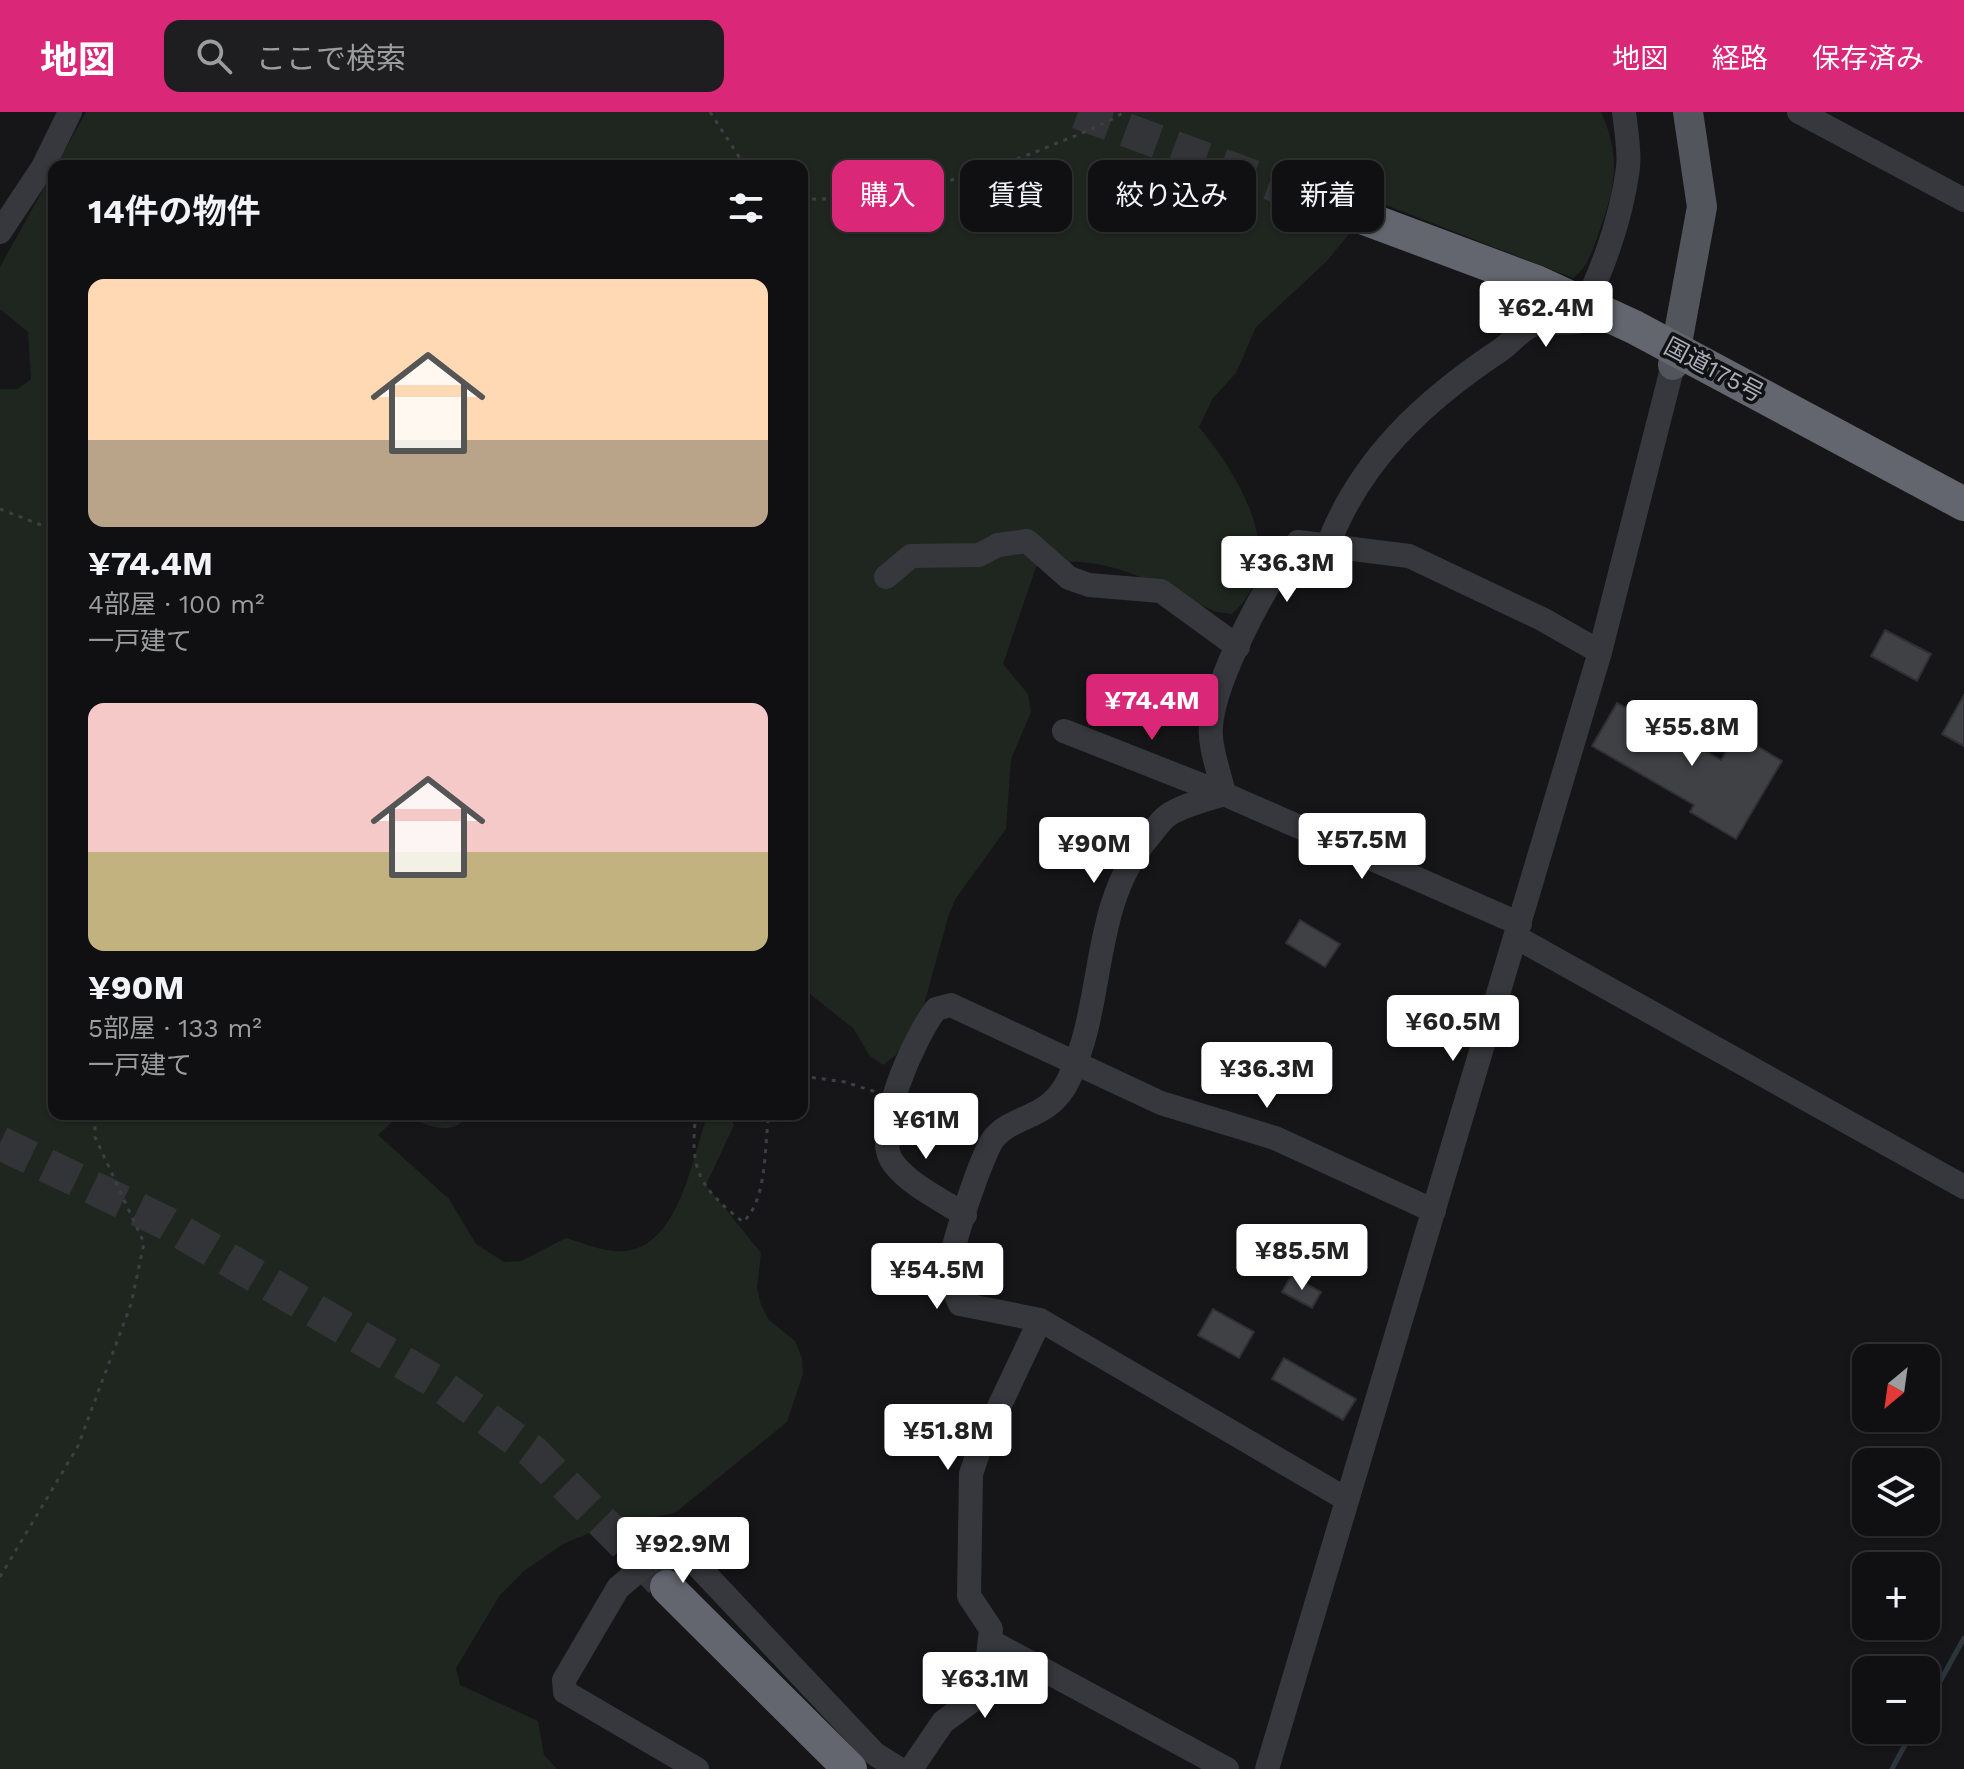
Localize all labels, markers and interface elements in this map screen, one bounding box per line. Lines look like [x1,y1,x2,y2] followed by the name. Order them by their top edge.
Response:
[164,20,724,92] search box
[192,34,236,78] icon: search
[40,38,116,82] text: 地図
[256,41,406,76] text: ここで検索
[1612,42,1668,75] text: 地図
[1712,42,1768,75] text: 経路
[1812,42,1924,75] text: 保存済み
[832,160,944,232] chip: 購入
[960,160,1072,232] chip: 賃貸
[1088,160,1256,232] chip: 絞り込み
[1272,160,1384,232] chip: 新着
[724,186,768,230] icon: filters
[88,191,261,231] text: 14件の物件
[1481,281,1611,349] pin: ¥62.4M
[1498,292,1594,322] text: ¥62.4M
[356,331,500,475] icon: home
[1659,332,1769,408] street label: 国道175号
[1222,536,1352,604] pin: ¥36.3M
[88,543,213,583] text: ¥74.4M
[1239,547,1335,577] text: ¥36.3M
[88,589,265,619] text: 4部屋 · 100 m²
[88,626,192,656] text: 一戸建て
[1087,674,1217,742] pin: ¥74.4M
[1104,685,1200,715] text: ¥74.4M
[1627,700,1757,768] pin: ¥55.8M
[1644,711,1740,741] text: ¥55.8M
[356,755,500,899] icon: home
[1297,813,1427,881] pin: ¥57.5M
[1047,817,1141,885] pin: ¥90M
[1317,824,1407,854] text: ¥57.5M
[1057,828,1131,858] text: ¥90M
[88,967,184,1007] text: ¥90M
[1388,995,1518,1063] pin: ¥60.5M
[1405,1006,1501,1036] text: ¥60.5M
[88,1013,262,1043] text: 5部屋 · 133 m²
[1202,1042,1332,1110] pin: ¥36.3M
[88,1050,192,1080] text: 一戸建て
[1219,1053,1315,1083] text: ¥36.3M
[879,1093,973,1161] pin: ¥61M
[892,1104,960,1134] text: ¥61M
[1237,1224,1367,1292] pin: ¥85.5M
[1254,1235,1350,1265] text: ¥85.5M
[872,1243,1002,1311] pin: ¥54.5M
[889,1254,985,1284] text: ¥54.5M
[1852,1344,1940,1432] north arrow
[1852,1344,1940,1744] map controls
[883,1404,1013,1472] pin: ¥51.8M
[902,1415,994,1445] text: ¥51.8M
[1852,1448,1940,1536] button: layers
[618,1517,748,1585] pin: ¥92.9M
[635,1528,731,1558] text: ¥92.9M
[1852,1552,1940,1640] button: +
[920,1652,1050,1720] pin: ¥63.1M
[1852,1656,1940,1744] button: −
[941,1663,1029,1693] text: ¥63.1M

